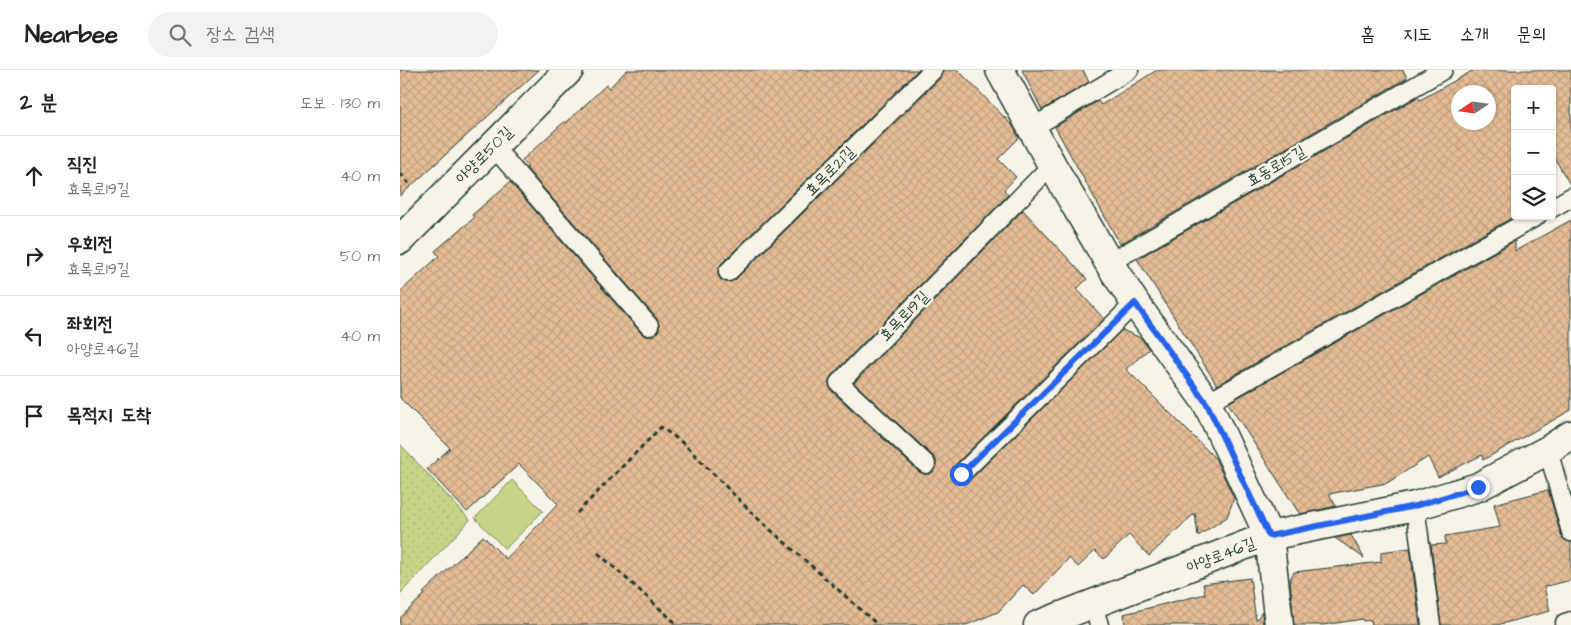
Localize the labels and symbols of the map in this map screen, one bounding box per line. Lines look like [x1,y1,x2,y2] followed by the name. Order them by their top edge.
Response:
[1451,85,1496,130] north arrow
[450,121,518,189] street label: 아양로50길
[1242,140,1310,192] street label: 효동로15길
[800,141,860,201] street label: 효목로21길
[874,286,934,346] street label: 효목로19길
[950,463,973,486] route start
[1467,476,1490,499] route end
[1183,532,1259,578] street label: 아양로46길

